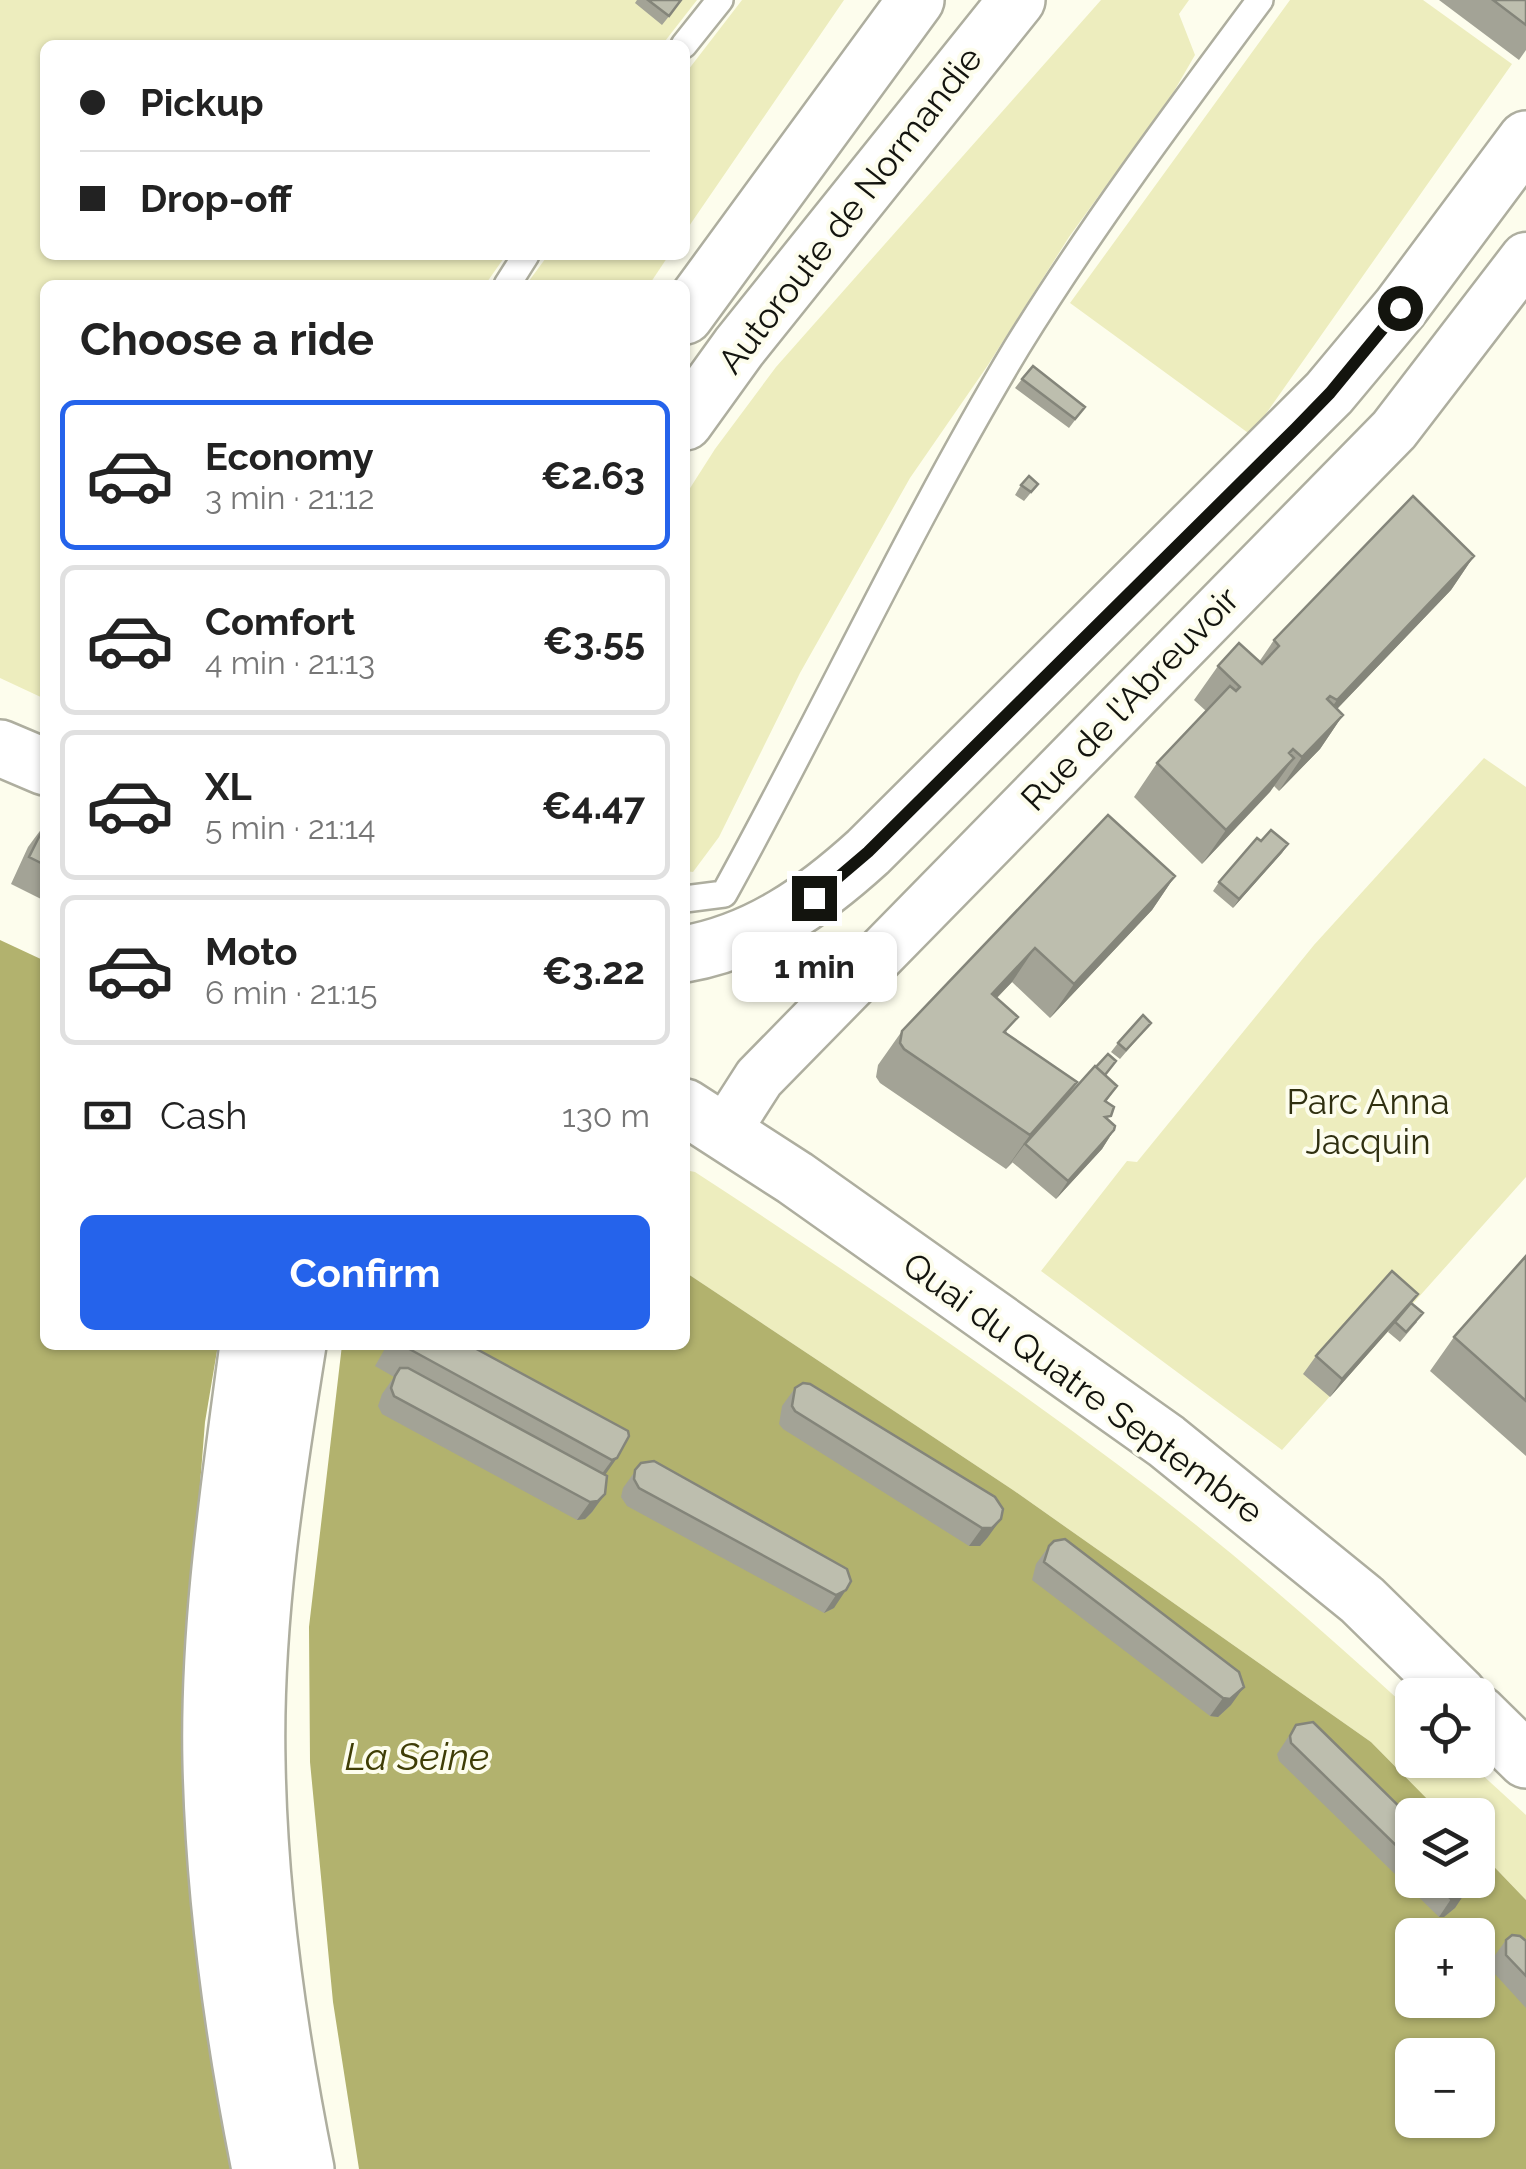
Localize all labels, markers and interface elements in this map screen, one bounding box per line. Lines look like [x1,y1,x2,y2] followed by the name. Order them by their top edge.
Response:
[709,38,990,381] street label: Autoroute de Normandie
[140,80,264,125] text: Pickup
[140,176,292,221] text: Drop-off
[1378,286,1423,331] route start
[80,313,374,366] text: Choose a ride
[85,430,175,520] icon: car
[205,434,374,479] text: Economy
[541,453,645,498] text: €2.63
[205,479,374,516] text: 3 min · 21:12
[1013,578,1247,819] street label: Rue de l'Abreuvoir
[85,595,175,685] icon: car
[205,599,355,644] text: Comfort
[543,618,645,663] text: €3.55
[205,644,375,681] text: 4 min · 21:13
[85,760,175,850] icon: car
[205,764,252,809] text: XL
[541,783,645,828] text: €4.47
[205,809,376,846] text: 5 min · 21:14
[792,876,837,921] route end
[85,925,175,1015] icon: car
[205,929,298,974] text: Moto
[732,933,896,1003] callout: 1 min
[542,948,645,993] text: €3.22
[774,948,855,985] text: 1 min
[205,974,377,1011] text: 6 min · 21:15
[1287,1081,1449,1162] park label: Parc Anna Jacquin
[80,1088,135,1143] icon: cash
[160,1093,247,1138] text: Cash
[562,1097,650,1134] text: 130 m
[80,1215,650,1330] button: Confirm
[896,1243,1271,1532] street label: Quai du Quatre Septembre
[1395,1678,1495,2138] map controls
[1395,1678,1495,1778] button: locate
[345,1734,489,1779] water label: La Seine
[1395,1798,1495,1898] button: layers
[1395,1918,1495,2018] button: +
[1395,2038,1495,2138] button: −

